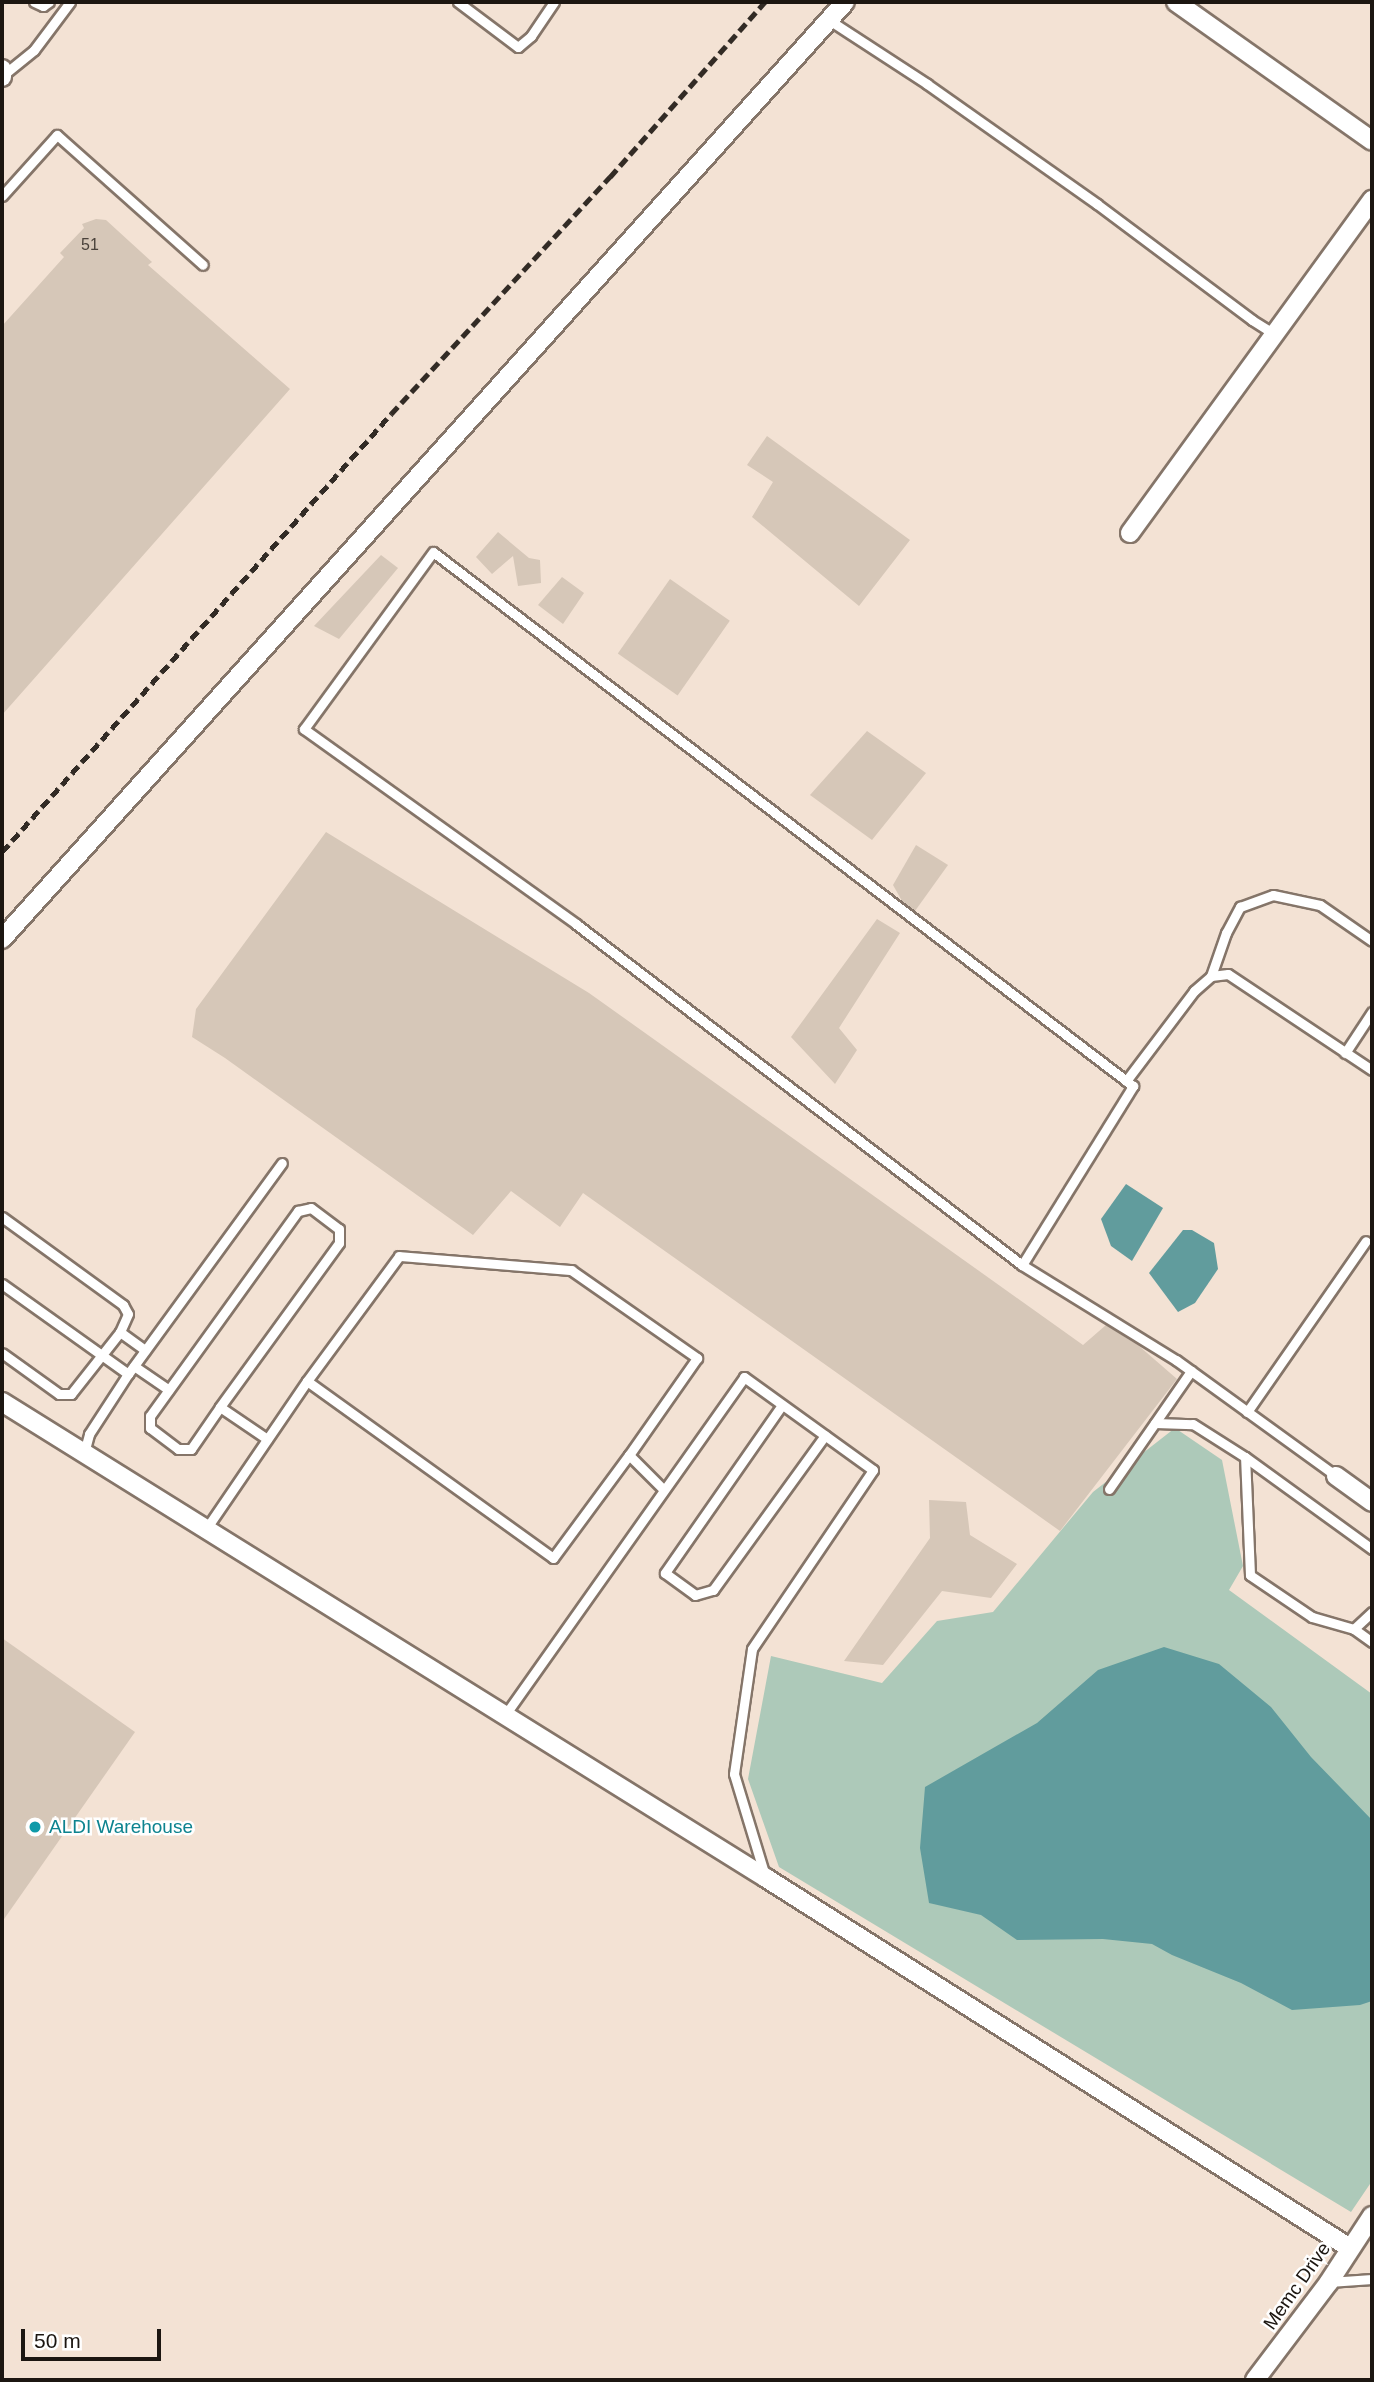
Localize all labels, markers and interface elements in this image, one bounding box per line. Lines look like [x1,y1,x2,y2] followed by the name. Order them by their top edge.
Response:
[81,235,99,255] house number: 51
[49,1816,193,1838] place label: ALDI Warehouse
[27,1819,43,1835] marker: ALDI Warehouse
[1259,2238,1335,2334] street label: Memc Drive
[24,2316,164,2360] scale bar
[34,2329,81,2352] text: 50 m

